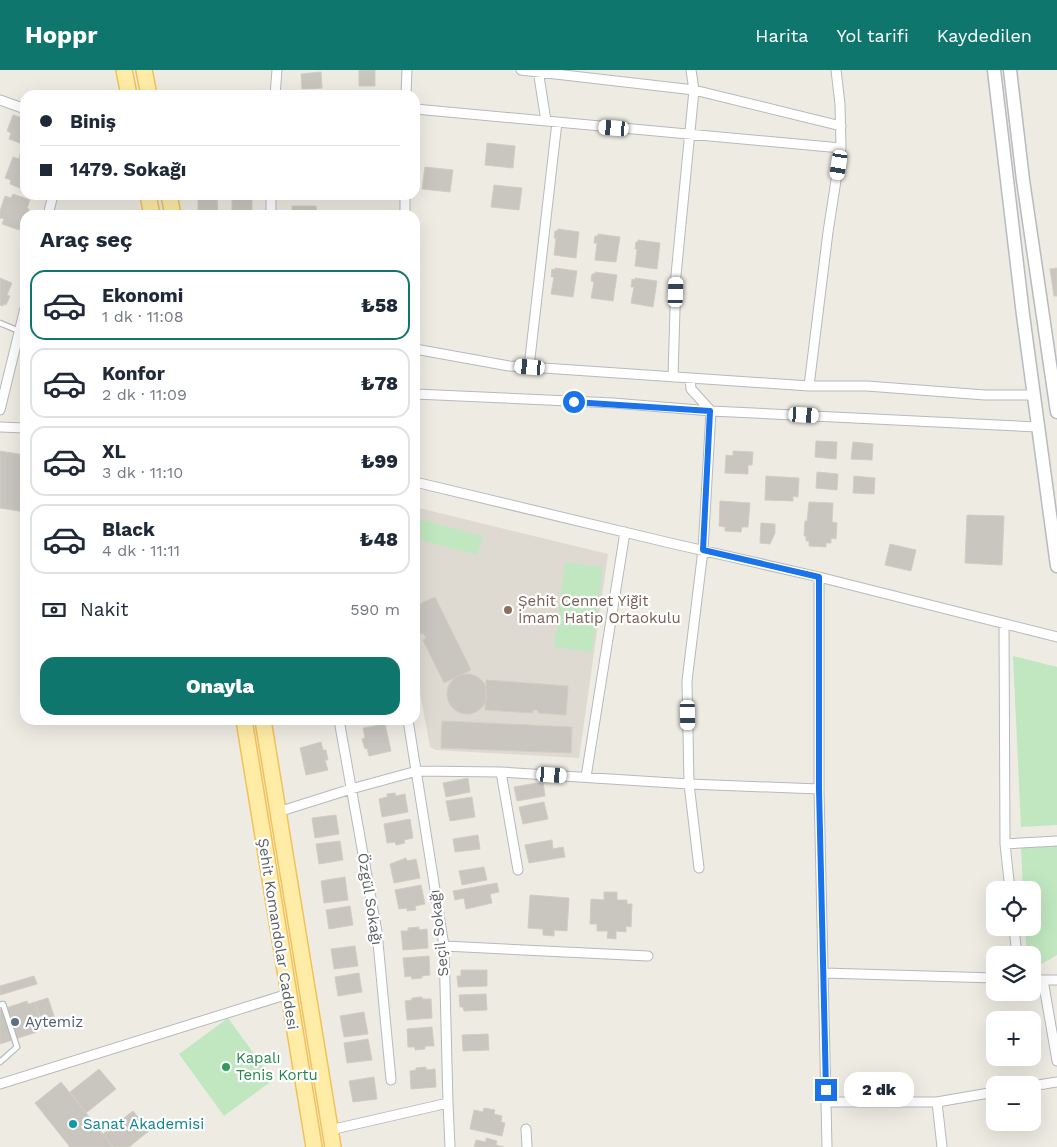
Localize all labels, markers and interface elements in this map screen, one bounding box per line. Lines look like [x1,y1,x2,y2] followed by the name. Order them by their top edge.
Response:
[25,21,98,49] text: Hoppr
[755,25,809,46] text: Harita
[837,25,909,46] text: Yol tarifi
[937,25,1032,46] text: Kaydedilen
[70,110,116,133] text: Biniş
[598,119,629,137] car
[829,149,848,181] car
[70,158,186,181] text: 1479. Sokağı
[40,227,133,252] text: Araç seç
[667,277,684,307] car
[42,283,87,328] icon: car
[102,284,183,307] text: Ekonomi
[361,294,398,317] text: ₺58
[102,307,184,326] text: 1 dk · 11:08
[514,358,545,376] car
[42,361,87,406] icon: car
[102,362,165,385] text: Konfor
[361,372,398,395] text: ₺78
[102,385,187,404] text: 2 dk · 11:09
[563,391,585,413] route start
[788,407,819,423] car
[42,439,87,484] icon: car
[102,440,126,463] text: XL
[361,450,398,473] text: ₺99
[102,463,183,482] text: 3 dk · 11:10
[42,517,87,562] icon: car
[102,518,155,541] text: Black
[360,528,398,551] text: ₺48
[102,541,180,560] text: 4 dk · 11:11
[518,592,681,627] place label: Şehit Cennet Yiğit İmam Hatip Ortaokulu
[40,596,68,624] icon: cash
[80,598,128,621] text: Nakit
[350,600,400,619] text: 590 m
[502,604,514,616] marker: Şehit Cennet Yiğit İmam Hatip Ortaokulu
[40,657,400,715] button: Onayla
[680,700,695,730] car
[536,766,567,784] car
[254,837,302,1031] street label: Şehit Komandolar Caddesi
[354,852,386,946] street label: Özgül Sokağı
[986,881,1041,1131] map controls
[986,881,1041,936] button: locate
[425,889,453,977] street label: Seçil Sokağı
[986,946,1041,1001] button: layers
[986,1011,1041,1066] button: +
[25,1013,83,1031] place label: Aytemiz
[9,1016,21,1028] marker: Aytemiz
[236,1049,318,1084] place label: Kapalı Tenis Kortu
[220,1061,232,1073] marker: Kapalı Tenis Kortu
[844,1072,914,1108] callout: 2 dk
[986,1076,1041,1131] button: −
[815,1079,837,1101] route end
[862,1080,896,1099] text: 2 dk
[83,1115,204,1133] place label: Sanat Akademisi
[67,1118,79,1130] marker: Sanat Akademisi

